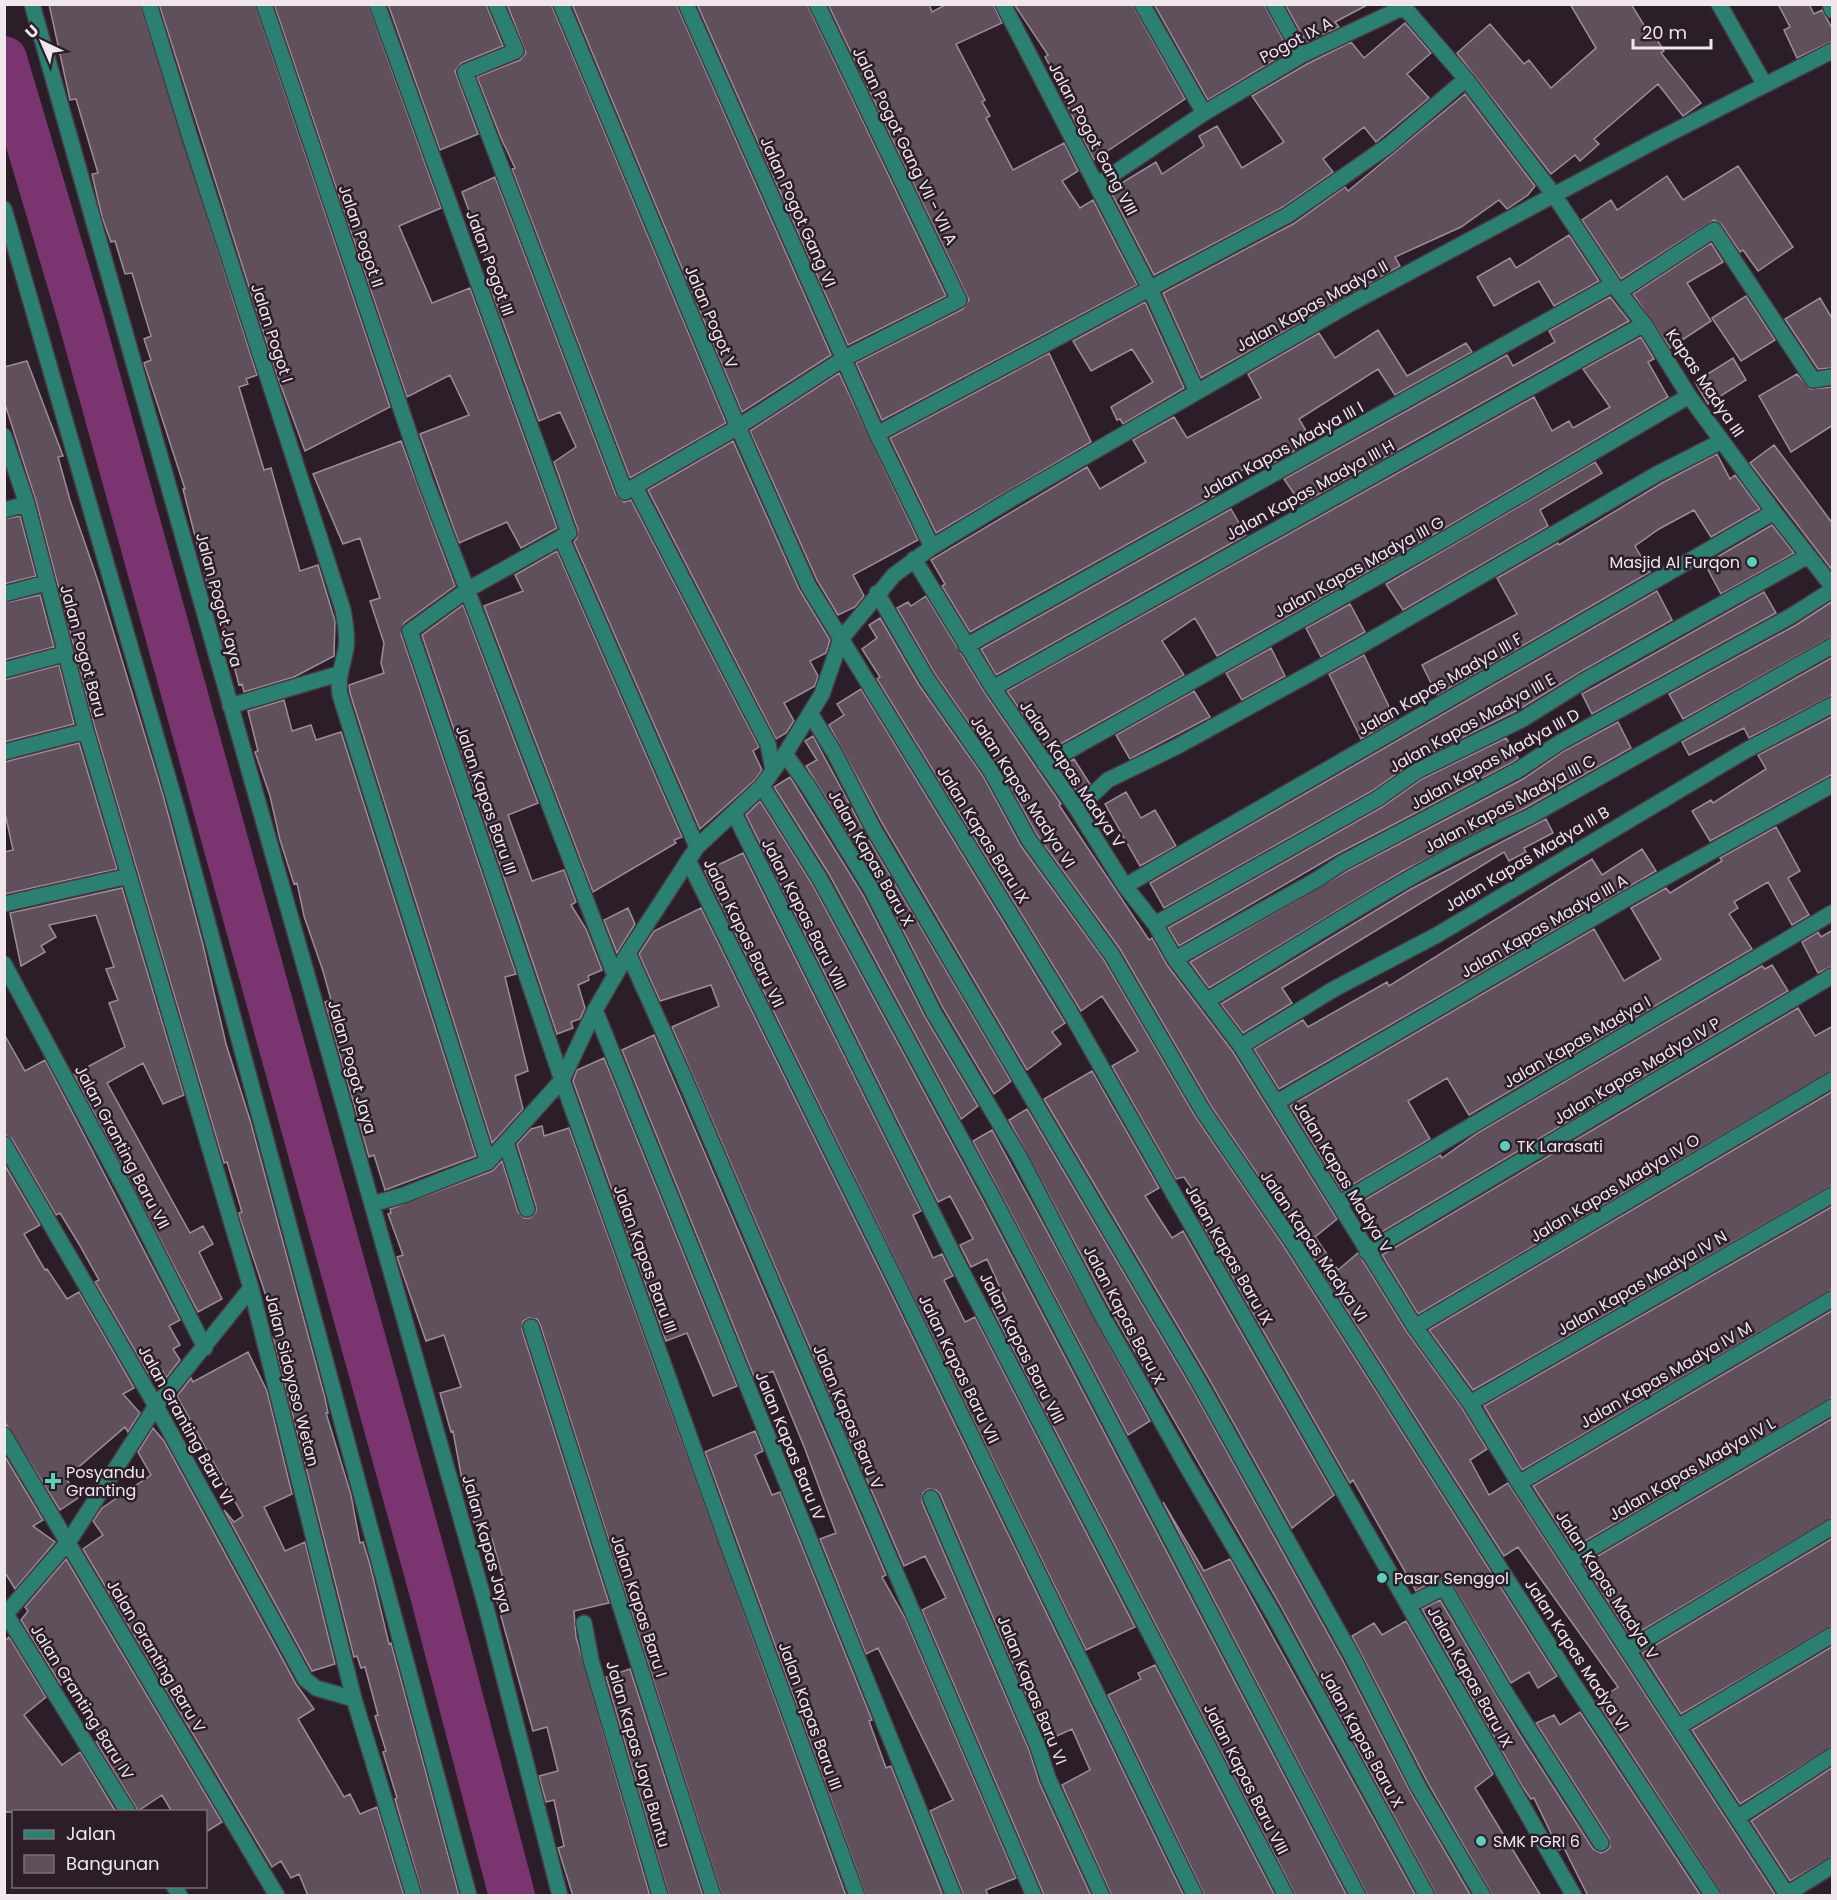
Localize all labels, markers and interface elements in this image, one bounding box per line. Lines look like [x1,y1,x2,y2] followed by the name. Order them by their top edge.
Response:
[1255,11,1337,69] street label: Pogot IX A
[12,12,72,72] north arrow
[1633,12,1711,50] scale bar
[20,19,44,44] text: U
[1642,20,1687,45] text: 20 m
[847,43,963,249] street label: Jalan Pogot Gang VII - VII A
[1043,58,1143,220] street label: Jalan Pogot Gang VIII
[754,133,842,291] street label: Jalan Pogot Gang VI
[333,182,389,290] street label: Jalan Pogot II
[460,207,520,319] street label: Jalan Pogot III
[1232,255,1392,357] street label: Jalan Kapas Madya II
[679,262,743,372] street label: Jalan Pogot V
[245,280,299,386] street label: Jalan Pogot I
[1660,324,1750,442] street label: Kapas Madya III
[1197,396,1367,504] street label: Jalan Kapas Madya III I
[1221,434,1399,546] street label: Jalan Kapas Madya III H
[1270,511,1448,623] street label: Jalan Kapas Madya III G
[190,530,248,670] street label: Jalan Pogot Jaya
[1610,551,1740,574] place label: Masjid Al Furqon
[1745,555,1759,569] marker: Masjid Al Furqon
[54,582,112,720] street label: Jalan Pogot Baru
[1353,627,1527,741] street label: Jalan Kapas Madya III F
[1385,668,1559,778] street label: Jalan Kapas Madya III E
[1014,696,1130,853] street label: Jalan Kapas Madya V
[1406,703,1584,815] street label: Jalan Kapas Madya III D
[965,711,1081,873] street label: Jalan Kapas Madya VI
[450,722,522,878] street label: Jalan Kapas Baru III
[1420,749,1600,859] street label: Jalan Kapas Madya III C
[931,762,1035,908] street label: Jalan Kapas Baru IX
[822,785,920,931] street label: Jalan Kapas Baru X
[1440,800,1614,917] street label: Jalan Kapas Madya III B
[756,834,852,994] street label: Jalan Kapas Baru VIII
[698,855,790,1011] street label: Jalan Kapas Baru VII
[1456,869,1632,983] street label: Jalan Kapas Madya III A
[1499,990,1655,1094] street label: Jalan Kapas Madya I
[322,997,382,1137] street label: Jalan Pogot Jaya
[1549,1012,1725,1130] street label: Jalan Kapas Madya IV P
[69,1061,175,1233] street label: Jalan Granting Baru VII
[1288,1097,1398,1257] street label: Jalan Kapas Madya V
[1526,1128,1704,1248] street label: Jalan Kapas Madya IV O
[1517,1135,1603,1158] place label: TK Larasati
[1498,1139,1512,1153] marker: TK Larasati
[1255,1166,1373,1326] street label: Jalan Kapas Madya VI
[1179,1181,1279,1329] street label: Jalan Kapas Baru IX
[607,1182,683,1336] street label: Jalan Kapas Baru III
[1553,1225,1731,1341] street label: Jalan Kapas Madya IV N
[1078,1241,1170,1389] street label: Jalan Kapas Baru X
[974,1268,1070,1428] street label: Jalan Kapas Baru VIII
[259,1291,325,1469] street label: Jalan Sidoyoso Wetan
[913,1291,1005,1447] street label: Jalan Kapas Baru VII
[1576,1316,1756,1434] street label: Jalan Kapas Madya IV M
[133,1341,239,1509] street label: Jalan Granting Baru VI
[807,1341,889,1493] street label: Jalan Kapas Baru V
[750,1368,831,1524] street label: Jalan Kapas Baru IV
[1605,1412,1780,1526] street label: Jalan Kapas Madya IV L
[66,1461,145,1502] place label: Posyandu Granting
[44,1472,62,1490] marker: Posyandu Granting
[456,1472,518,1616] street label: Jalan Kapas Jaya
[1550,1506,1664,1664] street label: Jalan Kapas Madya V
[605,1532,673,1680] street label: Jalan Kapas Baru I
[1394,1567,1509,1590] place label: Pasar Senggol
[1375,1571,1389,1585] marker: Pasar Senggol
[1519,1574,1635,1736] street label: Jalan Kapas Madya VI
[101,1575,211,1737] street label: Jalan Granting Baru V
[1422,1602,1518,1752] street label: Jalan Kapas Baru IX
[992,1612,1072,1768] street label: Jalan Kapas Baru VI
[25,1620,139,1784] street label: Jalan Granting Baru IV
[772,1639,848,1793] street label: Jalan Kapas Baru III
[600,1658,676,1850] street label: Jalan Kapas Jaya Buntu
[1315,1666,1409,1812] street label: Jalan Kapas Baru X
[1198,1699,1294,1859] street label: Jalan Kapas Baru VIII
[12,1810,207,1888] legend
[66,1821,116,1846] text: Jalan
[1493,1830,1580,1853] place label: SMK PGRI 6
[1474,1834,1488,1848] marker: SMK PGRI 6
[66,1851,160,1876] text: Bangunan

